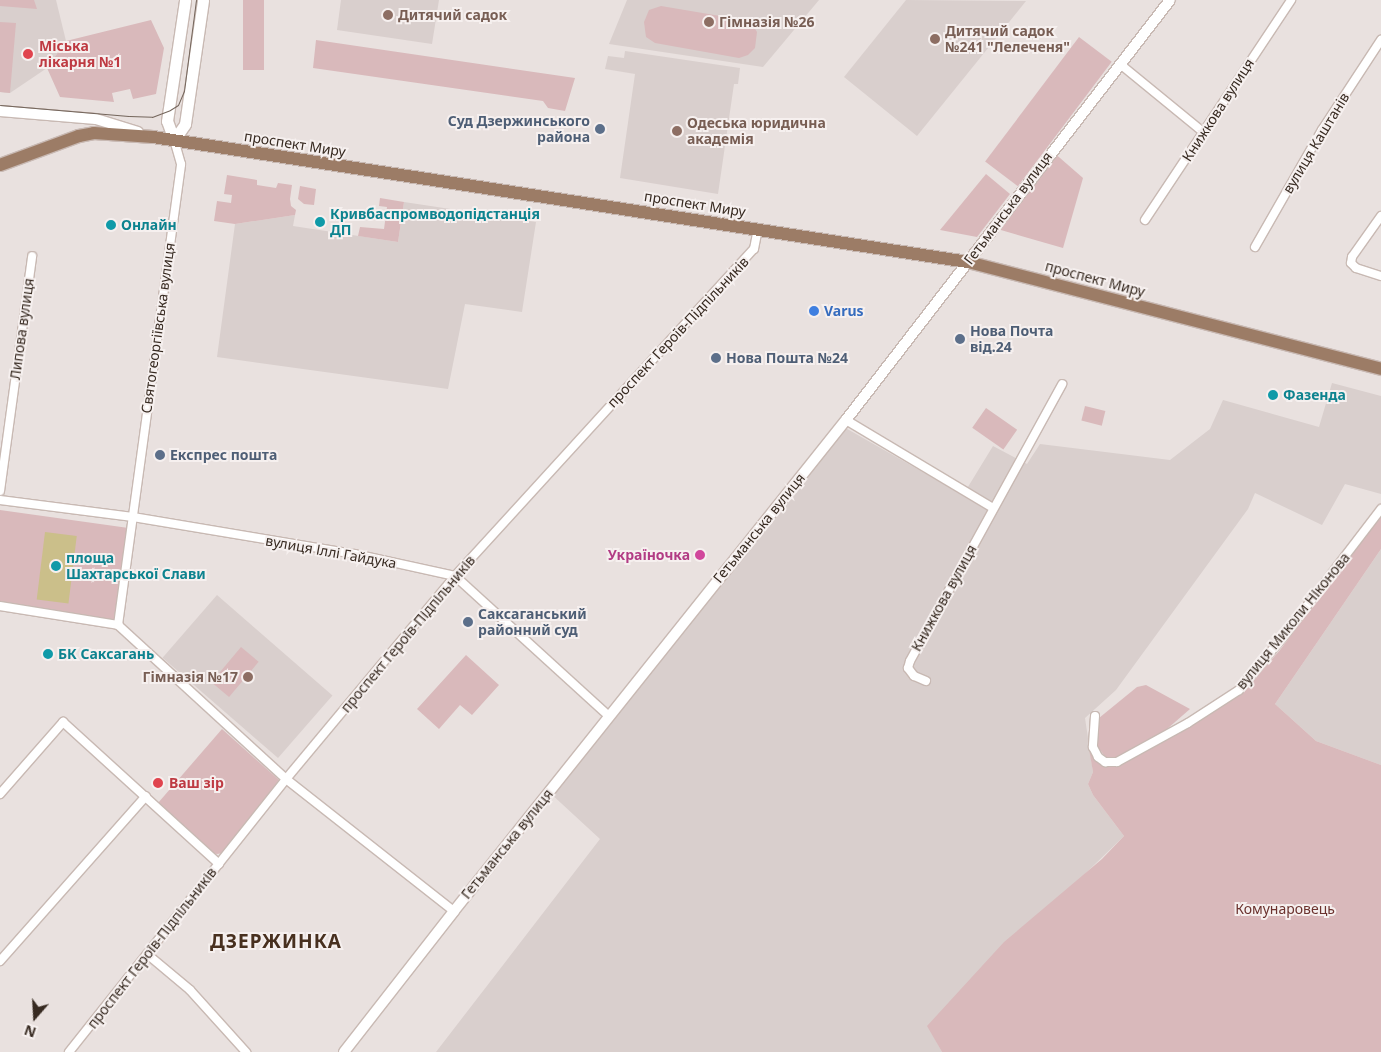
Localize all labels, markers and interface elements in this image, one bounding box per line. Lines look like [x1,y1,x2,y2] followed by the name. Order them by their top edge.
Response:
[398,7,507,23] place label: Дитячий садок
[382,9,394,21] marker: Дитячий садок
[719,14,814,30] place label: Гімназія №26
[703,16,715,28] marker: Гімназія №26
[945,23,1070,56] place label: Дитячий садок №241 "Лелеченя"
[929,33,941,45] marker: Дитячий садок №241 "Лелеченя"
[39,38,121,70] place label: Міська лікарня №1
[21,47,35,61] marker: Міська лікарня №1
[1178,55,1258,165] street label: Книжкова вулиця
[1279,90,1353,196] street label: вулиця Каштанів
[448,113,590,146] place label: Суд Дзержинського района
[687,115,826,148] place label: Одеська юридична академія
[594,123,606,135] marker: Суд Дзержинського района
[671,125,683,137] marker: Одеська юридична академія
[243,128,347,160] street label: проспект Миру
[960,149,1056,267] street label: Гетьманська вулиця
[643,188,747,220] street label: проспект Миру
[330,206,540,238] place label: Кривбаспромводопідстанція ДП
[314,216,326,228] marker: Кривбаспромводопідстанція ДП
[121,217,177,233] place label: Онлайн
[105,219,117,231] marker: Онлайн
[138,242,178,414] street label: Святогеоргіївська вулиця
[604,253,752,411] street label: проспект Героїв-Підпільників
[1043,258,1147,300] street label: проспект Миру
[7,277,37,381] street label: Липова вулиця
[824,303,864,319] place label: Varus
[808,305,820,317] marker: Varus
[970,323,1053,356] place label: Нова Почта від.24
[954,333,966,345] marker: Нова Почта від.24
[726,350,848,366] place label: Нова Пошта №24
[710,352,722,364] marker: Нова Пошта №24
[1283,387,1346,403] place label: Фазенда
[1267,389,1279,401] marker: Фазенда
[170,447,277,463] place label: Експрес пошта
[154,449,166,461] marker: Експрес пошта
[710,470,808,586] street label: Гетьманська вулиця
[264,532,398,572] street label: вулиця Іллі Гайдука
[908,542,980,654] street label: Книжкова вулиця
[608,547,690,563] place label: Україночка
[694,549,706,561] marker: Україночка
[1233,549,1353,693] street label: вулиця Миколи Ніконова
[66,550,206,582] place label: площа Шахтарської Слави
[337,552,479,716] street label: проспект Героїв-Підпільників
[50,560,62,572] marker: площа Шахтарської Слави
[478,606,587,638] place label: Саксаганський районний суд
[462,616,474,628] marker: Саксаганський районний суд
[58,646,154,662] place label: БК Саксагань
[42,648,54,660] marker: БК Саксагань
[143,669,238,685] place label: Гімназія №17
[242,671,254,683] marker: Гімназія №17
[169,775,224,791] place label: Ваш зір
[151,776,165,790] marker: Ваш зір
[458,786,556,902] street label: Гетьманська вулиця
[84,864,220,1032] street label: проспект Героїв-Підпільників
[1235,901,1335,917] park label: Комунаровець
[209,931,343,953] district label: ДЗЕРЖИНКА
[10,992,60,1042] north arrow
[21,1021,38,1042] text: N

